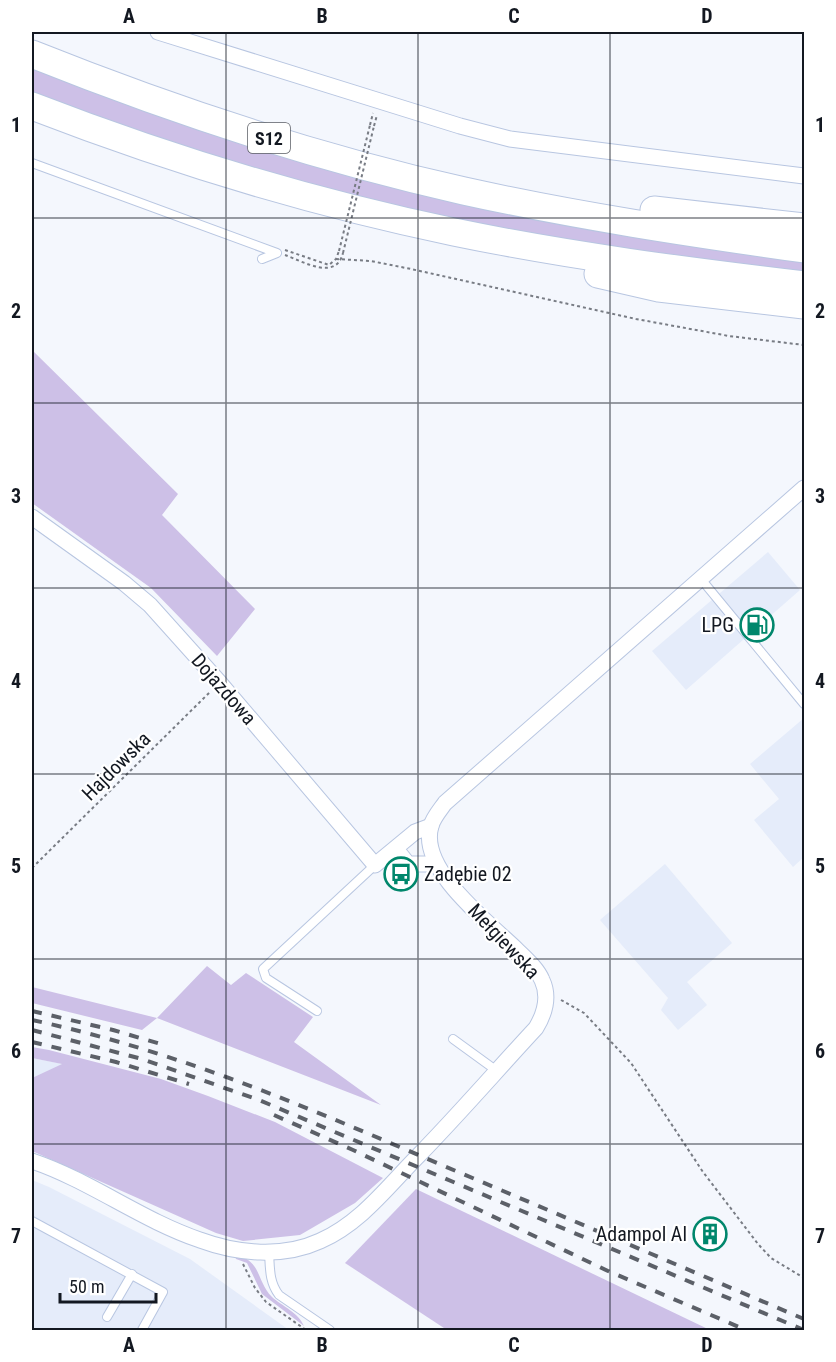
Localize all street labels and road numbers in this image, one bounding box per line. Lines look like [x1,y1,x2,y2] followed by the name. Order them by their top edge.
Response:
[248,123,290,153] road number: S12
[187,648,261,730] street label: Dojazdowa
[77,727,155,805] street label: Hajdowska
[463,898,545,984] street label: Mełgiewska

